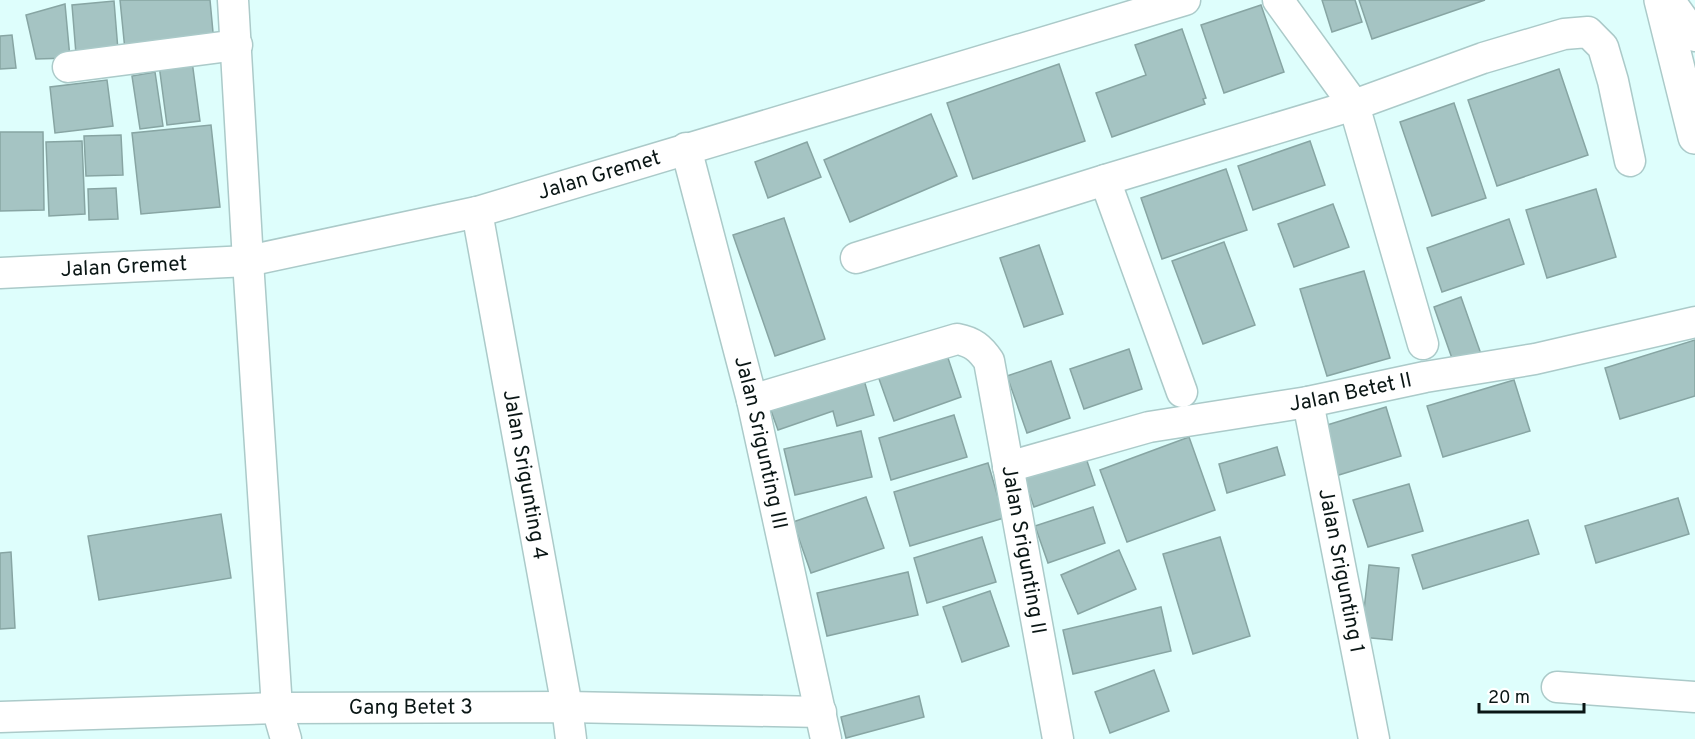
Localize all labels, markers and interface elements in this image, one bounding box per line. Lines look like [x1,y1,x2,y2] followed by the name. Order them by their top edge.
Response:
[535,144,664,207] street label: Jalan Gremet
[60,250,188,284] street label: Jalan Gremet
[728,353,793,532] street label: Jalan Srigunting III
[1287,367,1414,418] street label: Jalan Betet II
[496,388,553,562] street label: Jalan Srigunting 4
[995,463,1052,636] street label: Jalan Srigunting II
[1312,486,1370,655] street label: Jalan Srigunting 1
[1479,676,1584,714] scale bar
[1488,687,1530,710] text: 20 m
[349,694,473,721] street label: Gang Betet 3

